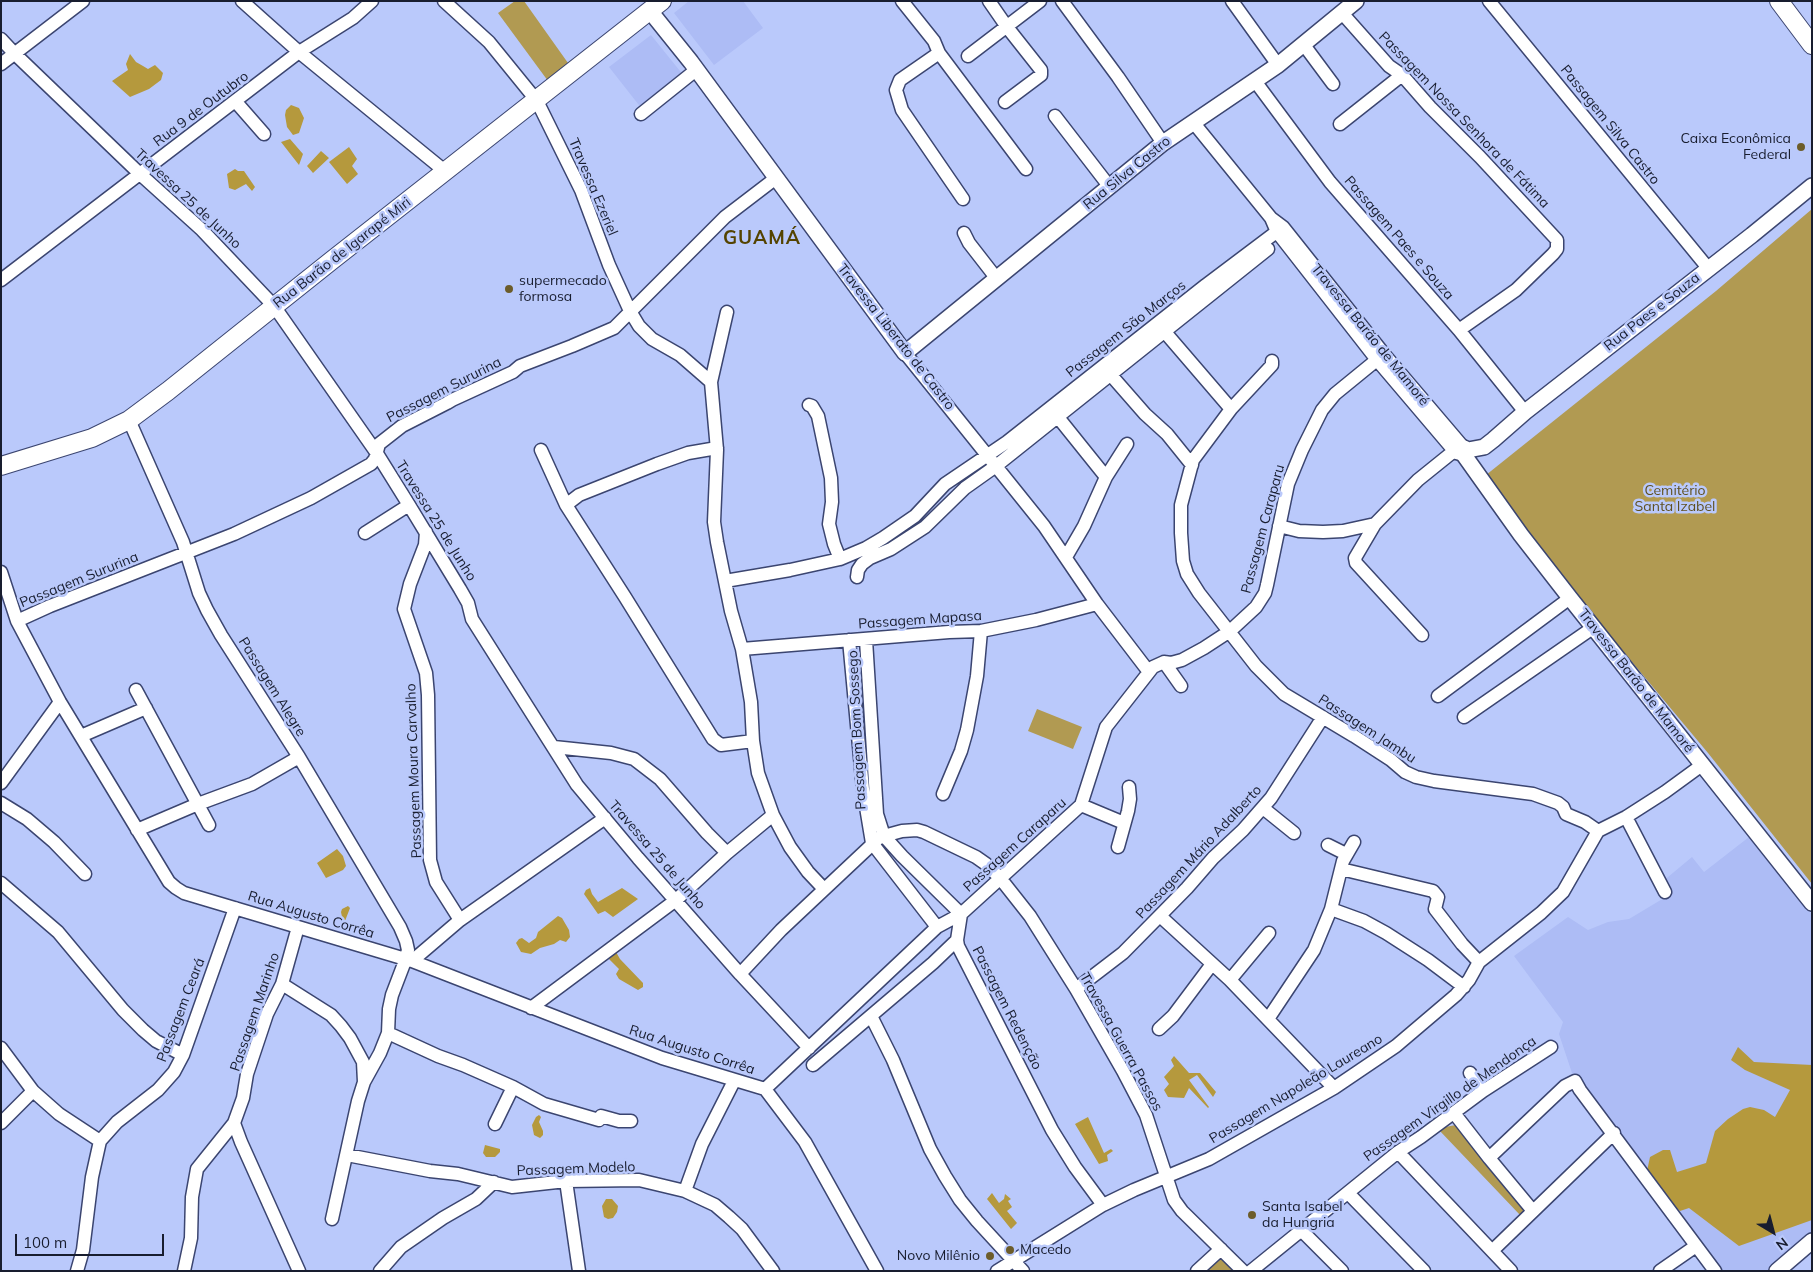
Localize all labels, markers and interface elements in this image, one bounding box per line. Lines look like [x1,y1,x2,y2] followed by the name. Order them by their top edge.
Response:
[1375,28,1553,212] street label: Passagem Nossa Senhora de Fátima
[1557,62,1663,188] street label: Passagem Silva Castro
[150,68,252,150] street label: Rua 9 de Outubro
[1680,131,1791,164] place label: Caixa Econômica Federal
[1080,133,1174,213] street label: Rua Silva Castro
[565,136,621,238] street label: Travessa Ezeriel
[1795,141,1807,153] marker: Caixa Econômica Federal
[132,146,244,252] street label: Travessa 25 de Junho
[1341,173,1457,303] street label: Passagem Paes e Souza
[270,194,414,312] street label: Rua Barão de Igarapé Miri
[722,227,802,249] district label: GUAMÁ
[834,261,958,413] street label: Travessa Liberato de Castro
[1308,261,1432,409] street label: Travessa Barão de Mamoré
[1601,269,1703,355] street label: Rua Paes e Souza
[519,273,607,306] place label: supermecado formosa
[1063,277,1189,381] street label: Passagem São Marços
[503,283,515,295] marker: supermecado formosa
[384,354,504,426] street label: Passagem Sururina
[392,458,480,584] street label: Travessa 25 de Junho
[1238,463,1288,595] street label: Passagem Caraparu
[1635,483,1715,516] park label: Cemitério Santa Izabel
[17,549,141,611] street label: Passagem Sururina
[1575,606,1697,756] street label: Travessa Barão de Mamoré
[858,607,982,633] street label: Passagem Mapasa
[235,634,309,740] street label: Passagem Alegre
[844,650,870,810] street label: Passagem Bom Sossego
[403,683,425,859] street label: Passagem Moura Carvalho
[1315,691,1419,767] street label: Passagem Jambu
[1133,782,1265,922] street label: Passagem Mário Adalberto
[960,794,1070,896] street label: Passagem Caraparu
[605,797,709,913] street label: Travessa 25 de Junho
[246,888,376,942] street label: Rua Augusto Corrêa
[969,944,1045,1072] street label: Passagem Redenção
[227,950,283,1074] street label: Passagem Marinho
[153,956,209,1064] street label: Passagem Ceará
[1076,970,1166,1114] street label: Travessa Guerra Passos
[627,1022,757,1078] street label: Rua Augusto Corrêa
[1206,1031,1386,1147] street label: Passagem Napoleão Laureano
[1360,1033,1540,1165] street label: Passagem Virgillo de Mendonça
[516,1159,636,1179] street label: Passagem Modelo
[1262,1199,1343,1232] place label: Santa Isabel da Hungria
[1748,1207,1798,1257] north arrow
[1246,1209,1258,1221] marker: Santa Isabel da Hungria
[18,1224,166,1256] scale bar
[23,1233,67,1252] text: 100 m
[1772,1234,1792,1254] text: N
[1020,1242,1071,1258] place label: Macedo
[1004,1244,1016,1256] marker: Macedo
[897,1248,980,1264] place label: Novo Milênio
[984,1250,996,1262] marker: Novo Milênio

